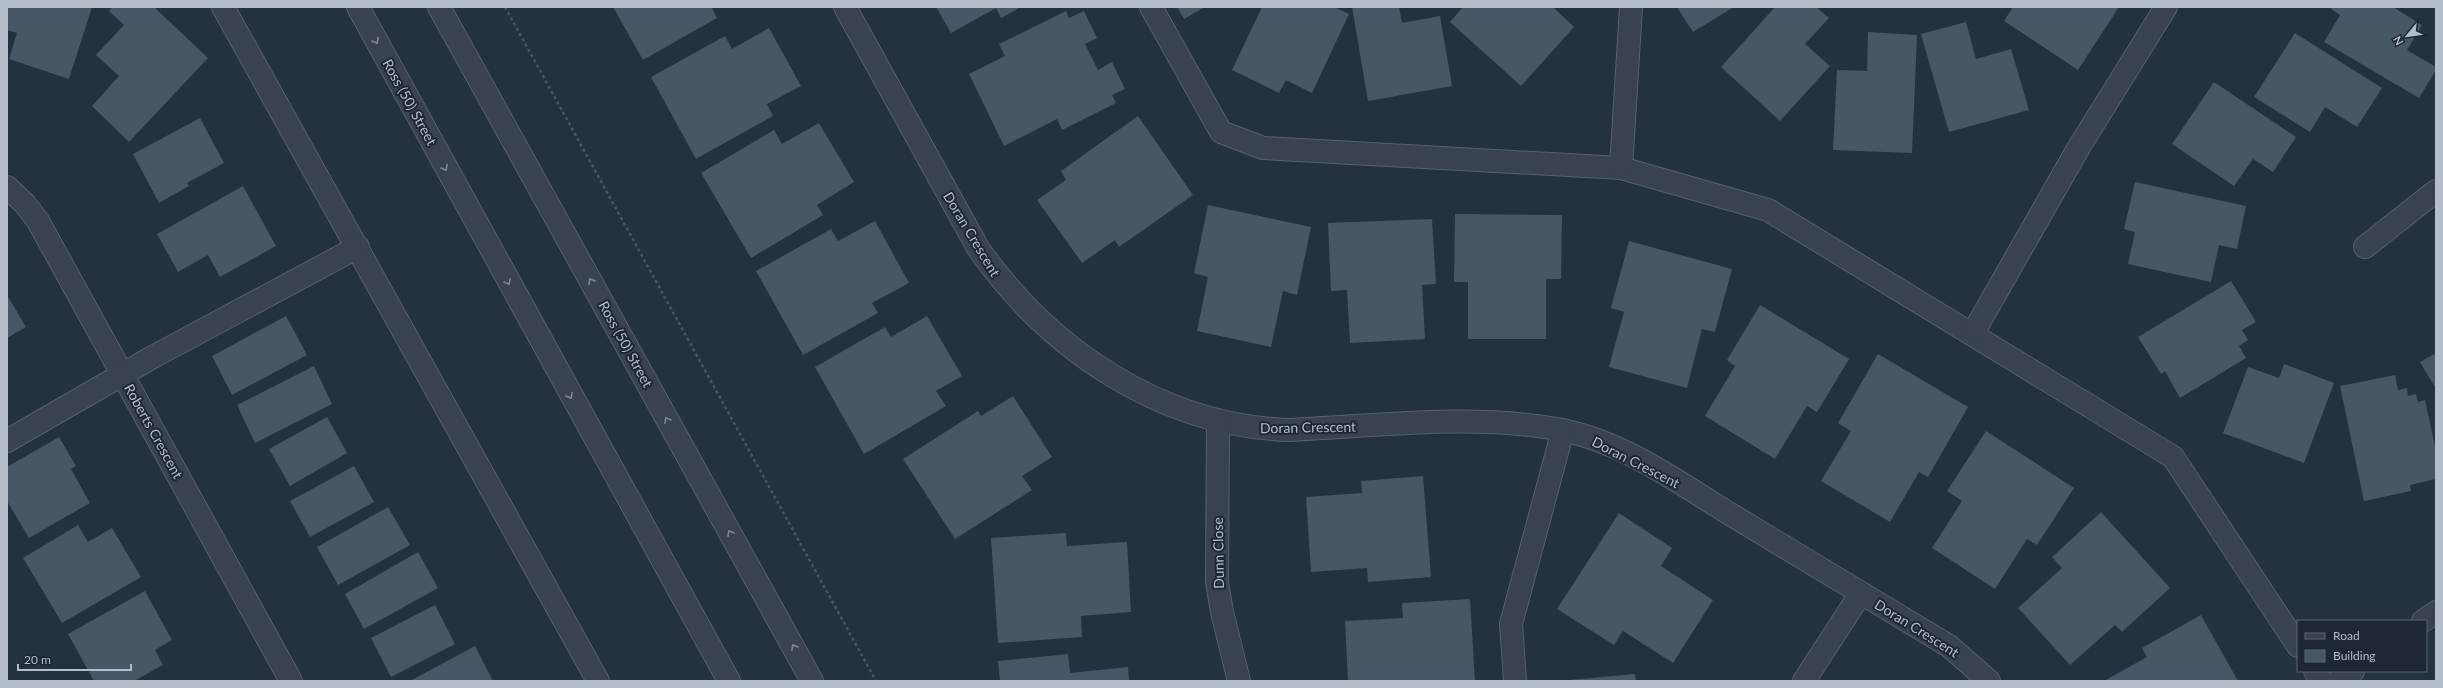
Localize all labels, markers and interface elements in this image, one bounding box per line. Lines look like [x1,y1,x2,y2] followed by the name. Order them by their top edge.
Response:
[2387,16,2427,56] north arrow
[2390,34,2406,48] text: N
[372,37,379,44] one-way arrow
[379,56,441,148] street label: Ross (50) Street
[441,163,448,171] one-way arrow
[940,188,1004,280] street label: Doran Crescent
[503,277,510,285] one-way arrow
[588,278,595,285] one-way arrow
[595,298,657,390] street label: Ross (50) Street
[121,381,187,481] street label: Roberts Crescent
[565,392,573,399] one-way arrow
[665,416,672,424] one-way arrow
[1260,418,1356,436] street label: Doran Crescent
[1589,433,1683,491] street label: Doran Crescent
[1209,517,1227,589] street label: Dunn Close
[728,530,735,537] one-way arrow
[1872,595,1962,661] street label: Doran Crescent
[2297,620,2427,672] legend
[2333,628,2360,643] text: Road
[791,644,798,651] one-way arrow
[18,646,131,672] scale bar
[2333,648,2376,663] text: Building
[24,652,51,667] text: 20 m

